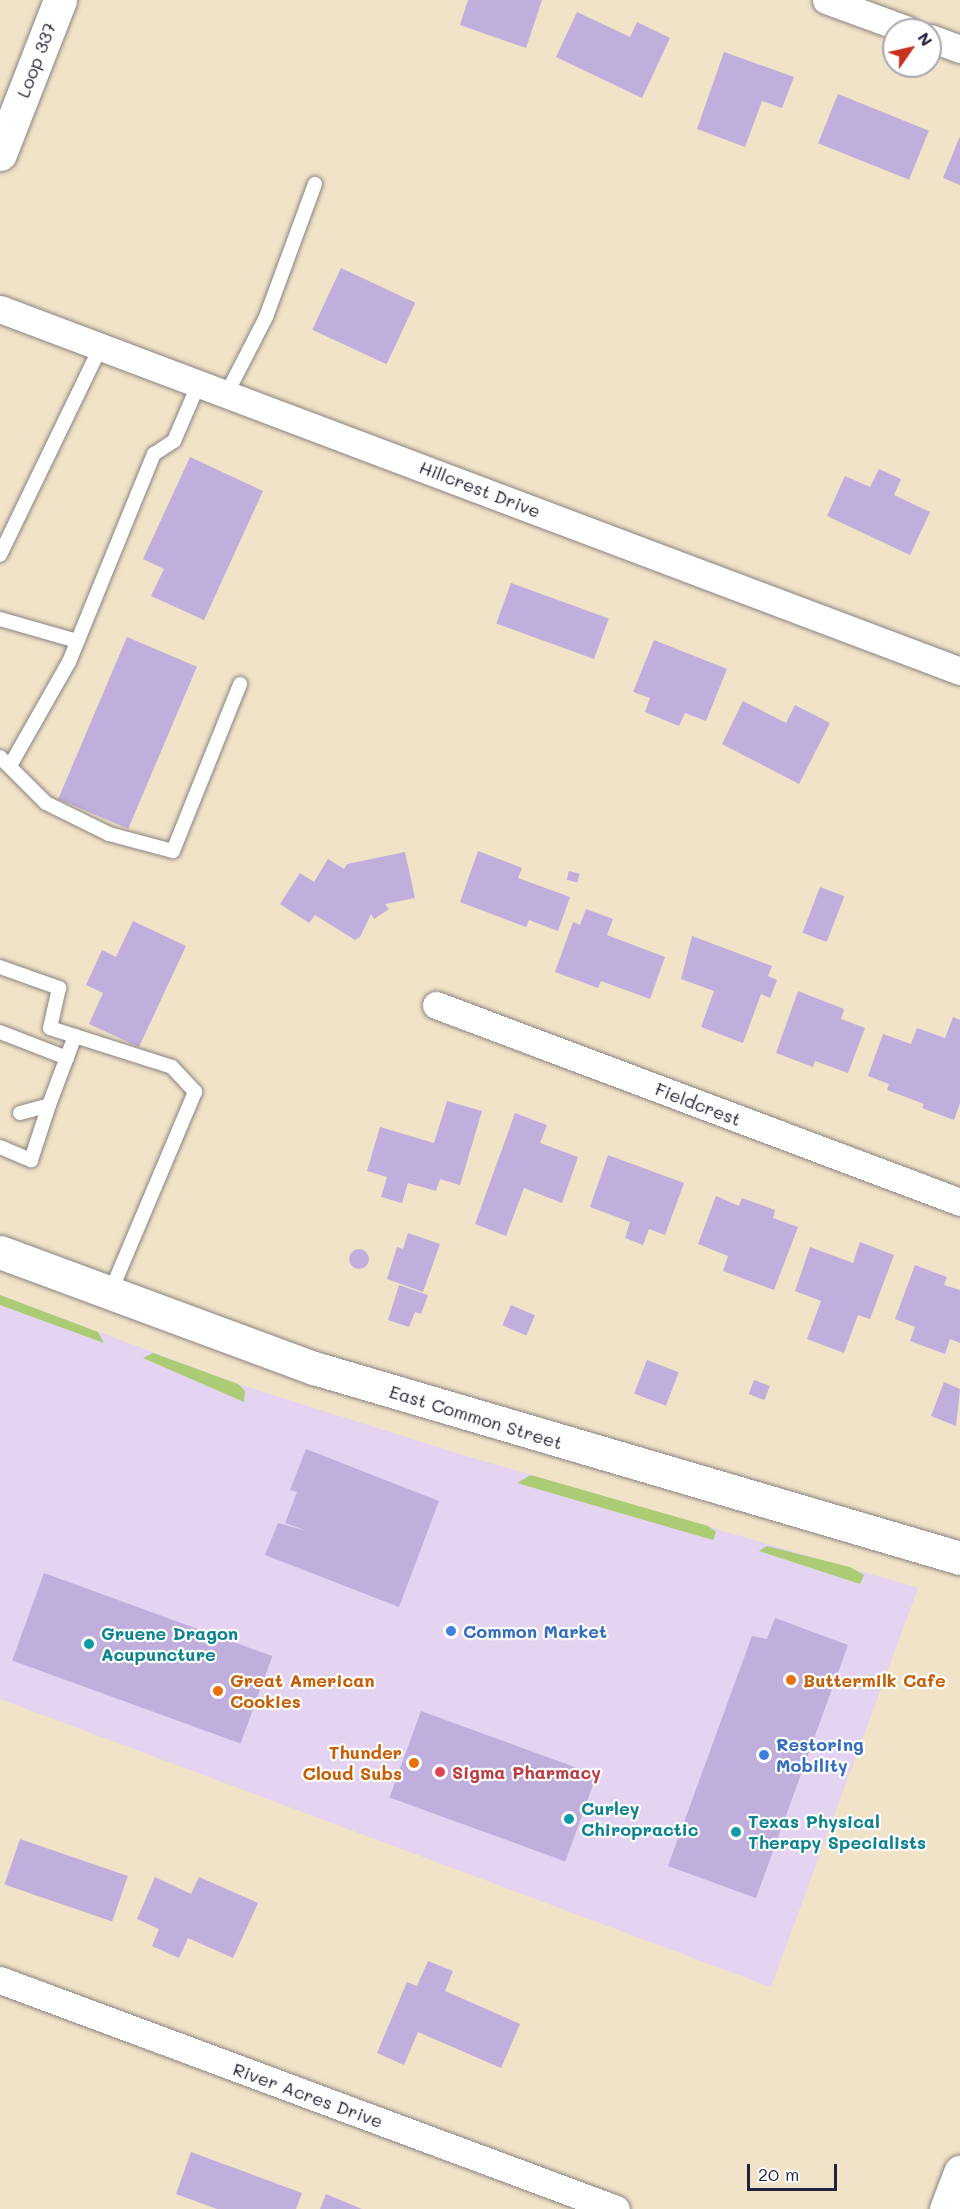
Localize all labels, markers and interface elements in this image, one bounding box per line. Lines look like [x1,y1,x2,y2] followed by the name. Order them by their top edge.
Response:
[882,18,942,78] north arrow
[12,19,60,101] street label: Loop 337
[914,28,938,50] text: N
[416,456,544,522] street label: Hillcrest Drive
[652,1078,744,1130] street label: Fieldcrest
[387,1380,565,1454] street label: East Common Street
[463,1620,607,1642] place label: Common Market
[101,1623,238,1666] place label: Gruene Dragon Acupuncture
[444,1624,458,1638] marker: Common Market
[82,1637,96,1651] marker: Gruene Dragon Acupuncture
[803,1669,946,1691] place label: Buttermilk Cafe
[230,1670,375,1712] place label: Great American Cookies
[784,1673,798,1687] marker: Buttermilk Cafe
[211,1684,225,1698] marker: Great American Cookies
[776,1734,864,1776] place label: Restoring Mobility
[303,1742,402,1784] place label: Thunder Cloud Subs
[757,1748,771,1762] marker: Restoring Mobility
[407,1756,421,1770] marker: Thunder Cloud Subs
[452,1761,601,1783] place label: Sigma Pharmacy
[433,1765,447,1779] marker: Sigma Pharmacy
[581,1798,699,1840] place label: Curley Chiropractic
[748,1811,926,1854] place label: Texas Physical Therapy Specialists
[562,1812,576,1826] marker: Curley Chiropractic
[729,1825,743,1839] marker: Texas Physical Therapy Specialists
[230,2058,386,2132] street label: River Acres Drive
[750,2152,840,2190] scale bar
[758,2162,799,2186] text: 20 m

